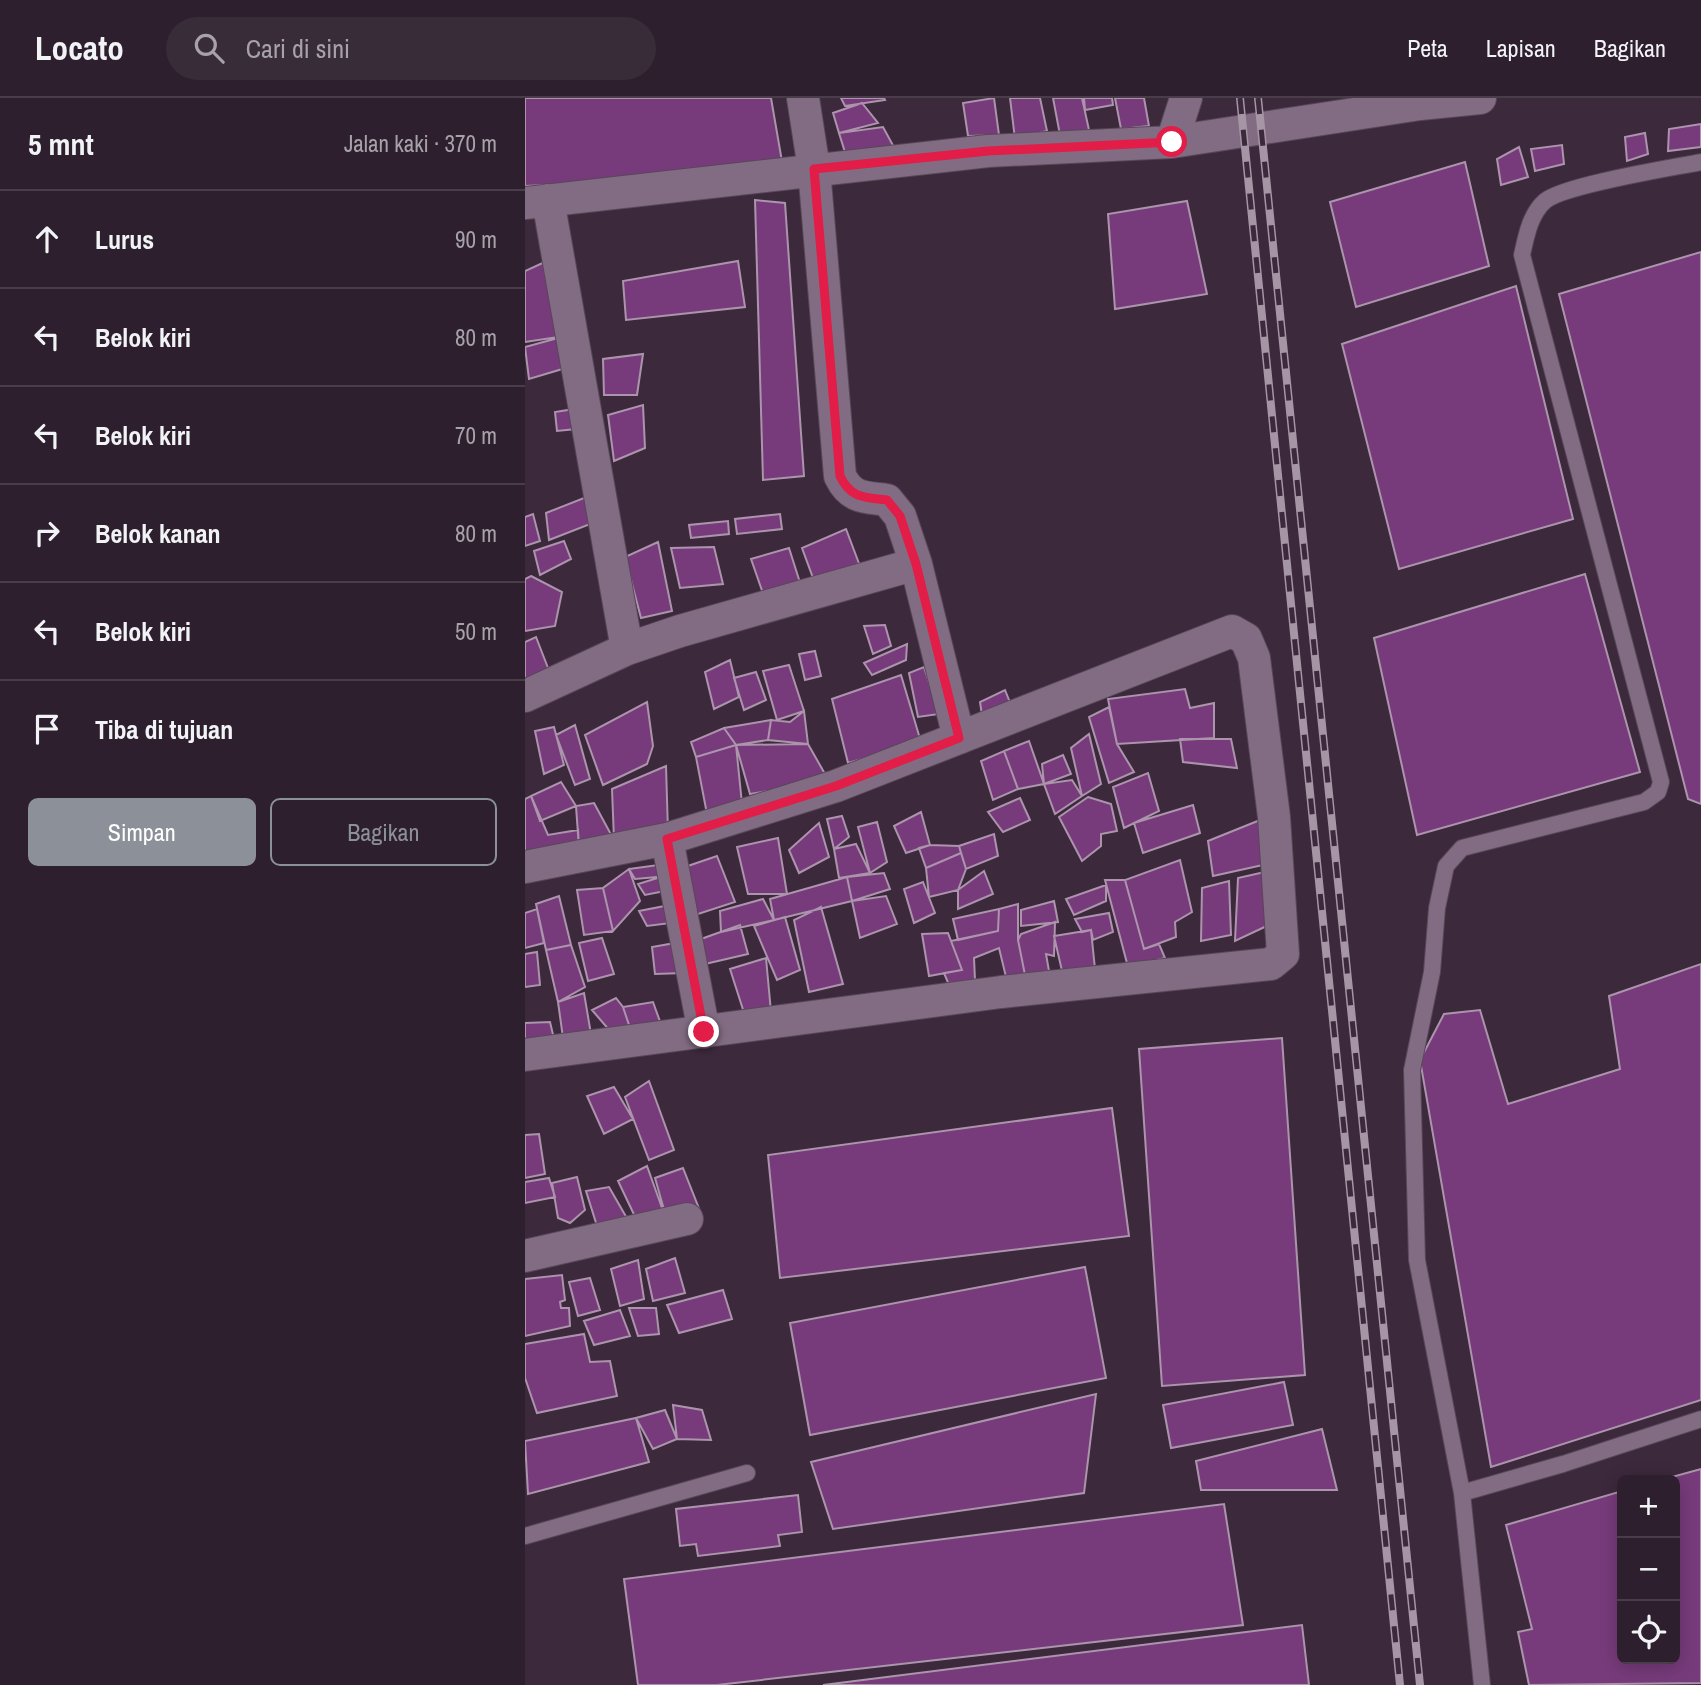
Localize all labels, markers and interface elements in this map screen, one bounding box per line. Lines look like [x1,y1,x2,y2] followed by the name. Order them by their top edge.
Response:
[166,17,656,80] search box
[35,26,124,70] text: Locato
[190,29,228,67] icon: search
[246,31,350,66] text: Cari di sini
[1407,32,1448,64] text: Peta
[1486,32,1556,64] text: Lapisan
[1594,32,1666,64] text: Bagikan
[28,124,94,164] text: 5 mnt
[1156,126,1187,157] route start
[344,128,497,159] text: Jalan kaki · 370 m
[28,220,66,258] icon: ahead
[95,222,154,257] text: Lurus
[455,224,497,255] text: 90 m
[28,318,66,356] icon: left
[95,320,191,355] text: Belok kiri
[455,322,497,353] text: 80 m
[28,416,66,454] icon: left
[95,418,191,453] text: Belok kiri
[455,420,497,451] text: 70 m
[28,514,66,552] icon: right
[95,516,221,551] text: Belok kanan
[455,518,497,549] text: 80 m
[28,612,66,650] icon: left
[95,614,191,649] text: Belok kiri
[455,616,497,647] text: 50 m
[28,710,66,748] icon: arrive
[95,712,233,747] text: Tiba di tujuan
[28,798,256,866] button: Simpan
[270,798,497,866] button: Bagikan
[688,1016,719,1047] route end
[1617,1475,1680,1664] map controls
[1617,1475,1680,1538] button: +
[1617,1538,1680,1601] button: −
[1617,1601,1680,1664] button: locate

